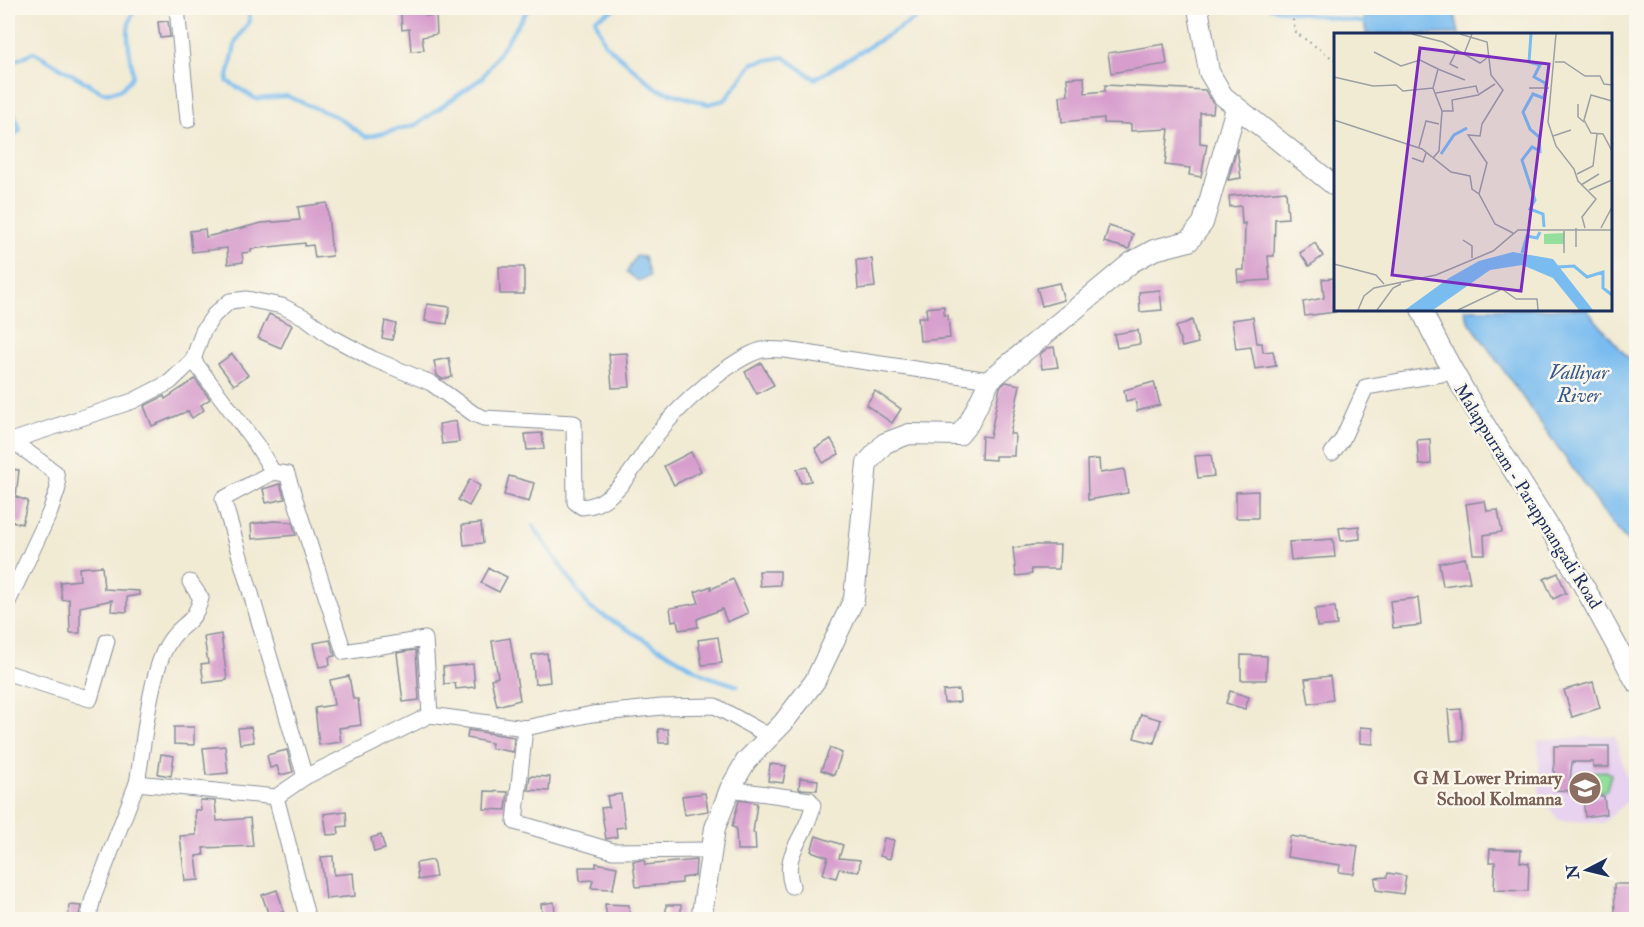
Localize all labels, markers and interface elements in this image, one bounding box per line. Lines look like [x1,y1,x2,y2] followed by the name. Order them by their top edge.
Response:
[1334,33,1611,310] inset map
[1549,360,1610,408] water label: Valliyar River
[1449,379,1607,613] street label: Malappurram - Parappnangadi Road
[1413,767,1563,811] place label: G M Lower Primary School Kolmanna
[1567,770,1603,806] school or university icon: G M Lower Primary School Kolmanna
[1557,840,1617,900] north arrow
[1562,863,1584,881] text: N

